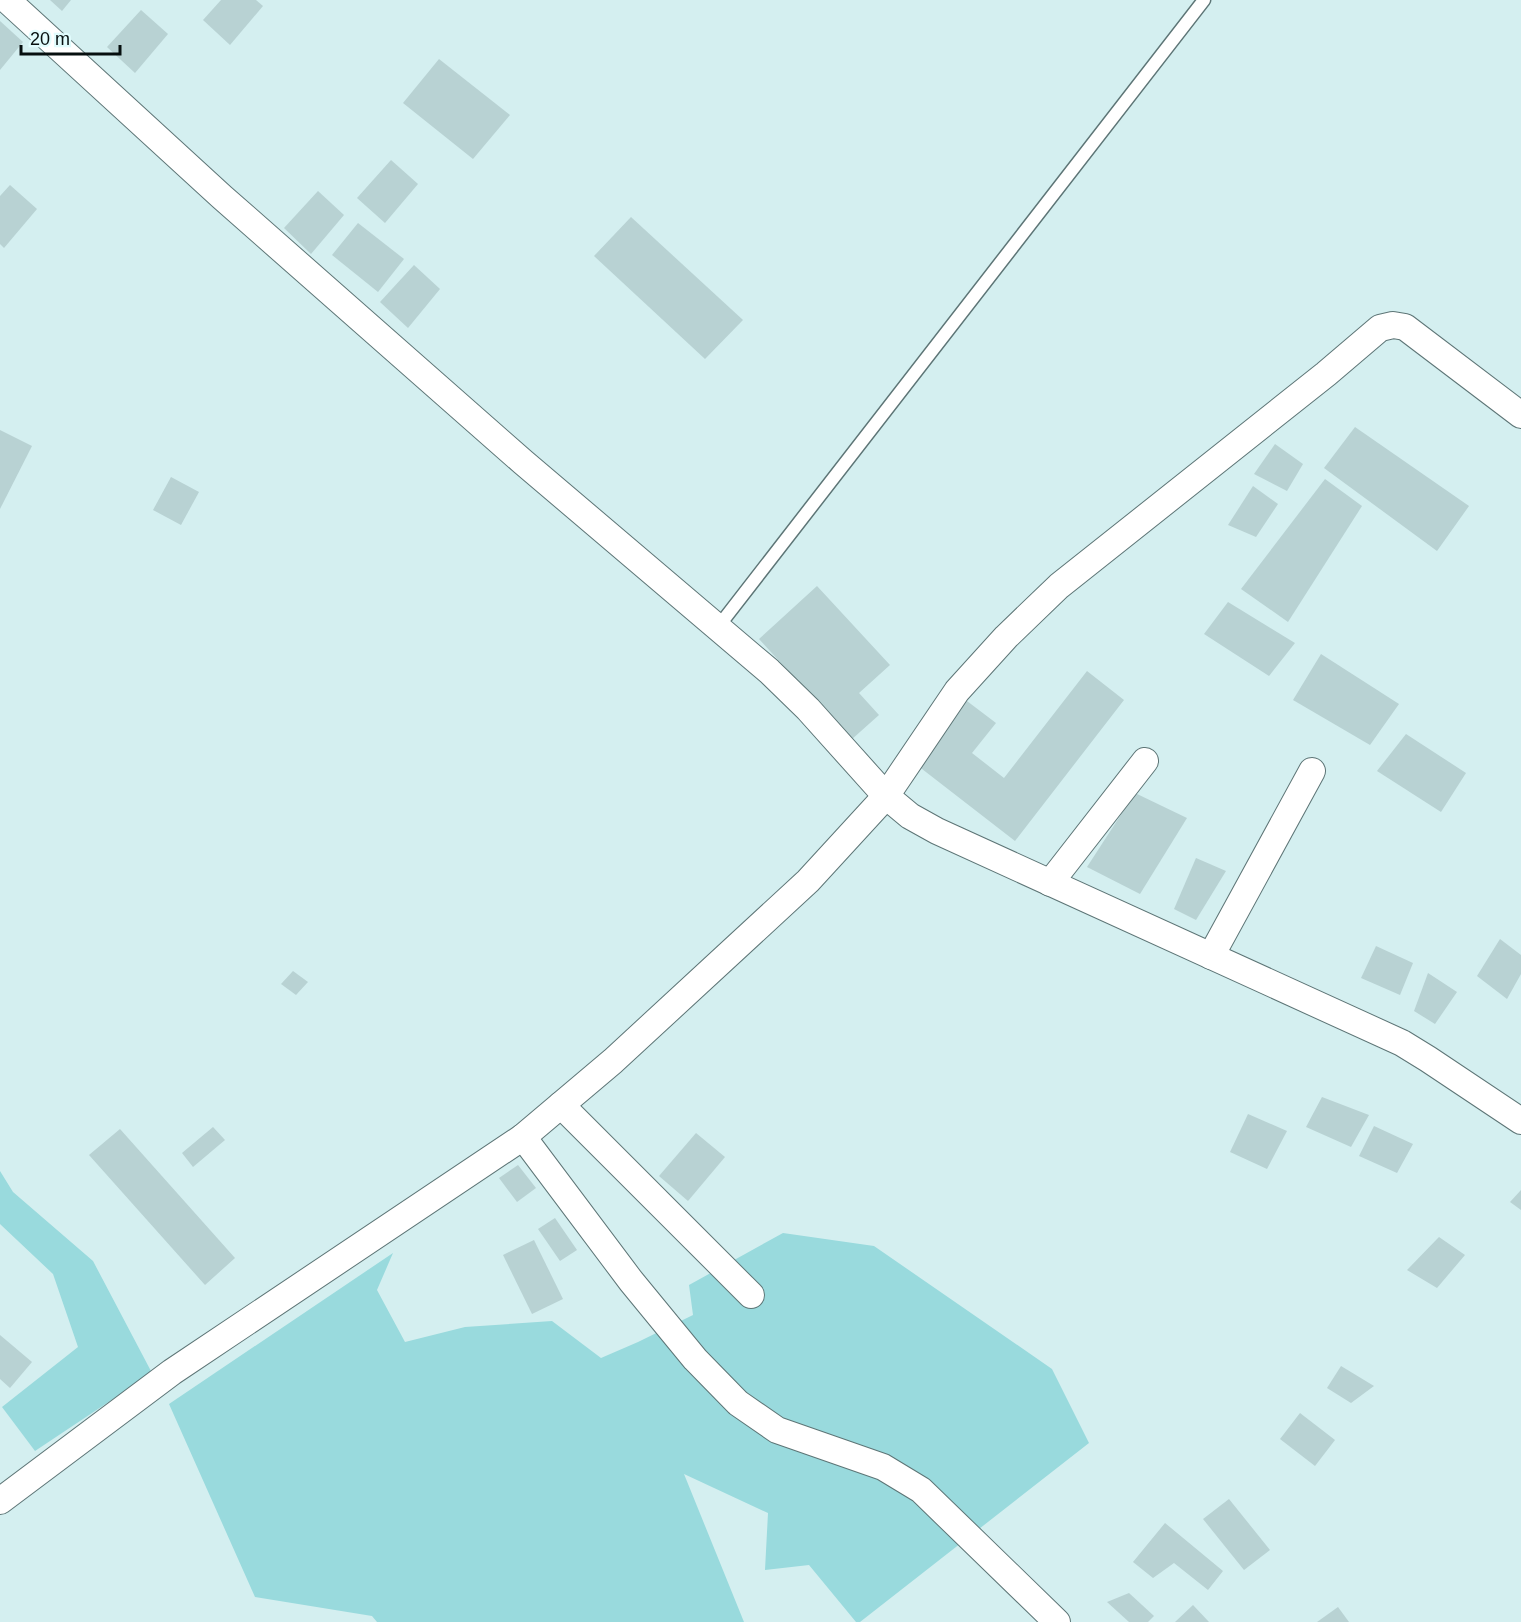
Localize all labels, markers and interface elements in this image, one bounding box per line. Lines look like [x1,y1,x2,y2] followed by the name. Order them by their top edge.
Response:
[21,18,120,56] scale bar
[30,29,70,49] text: 20 m

